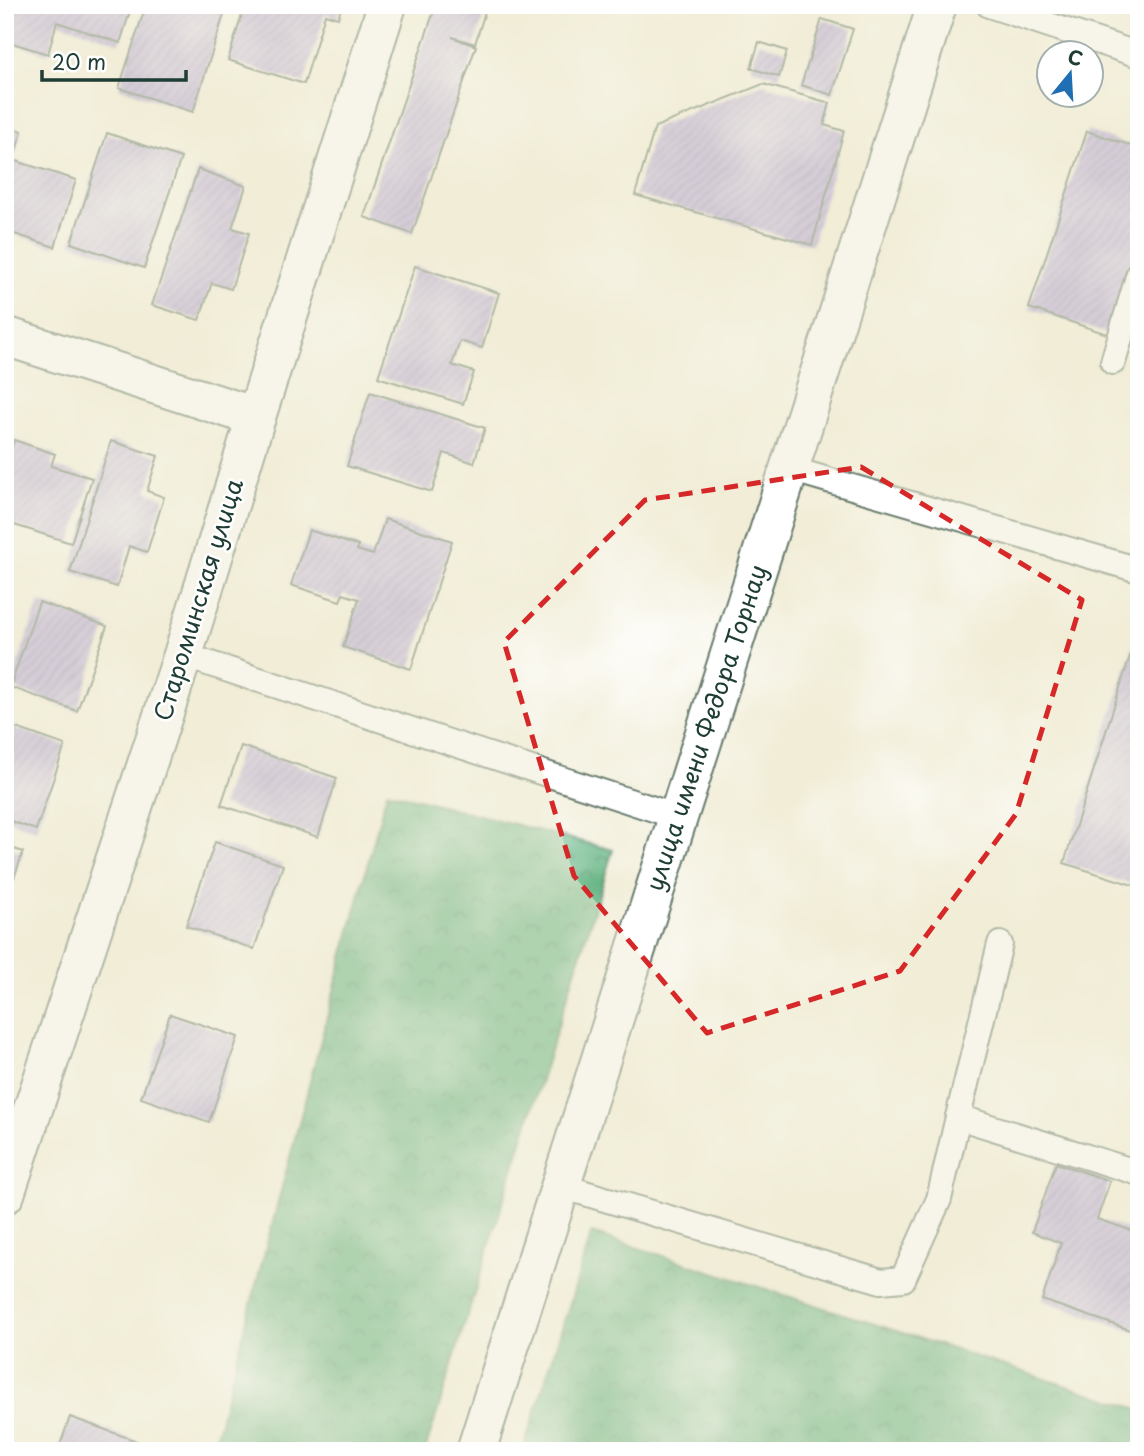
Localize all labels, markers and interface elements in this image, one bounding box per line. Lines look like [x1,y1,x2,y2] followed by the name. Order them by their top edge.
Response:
[42,38,186,82] scale bar
[1036,38,1106,108] north arrow
[1064,41,1087,72] text: С
[52,45,106,77] text: 20 m
[143,474,251,725] street label: Староминская улица
[635,559,775,895] street label: улица имени Федора Торнау

